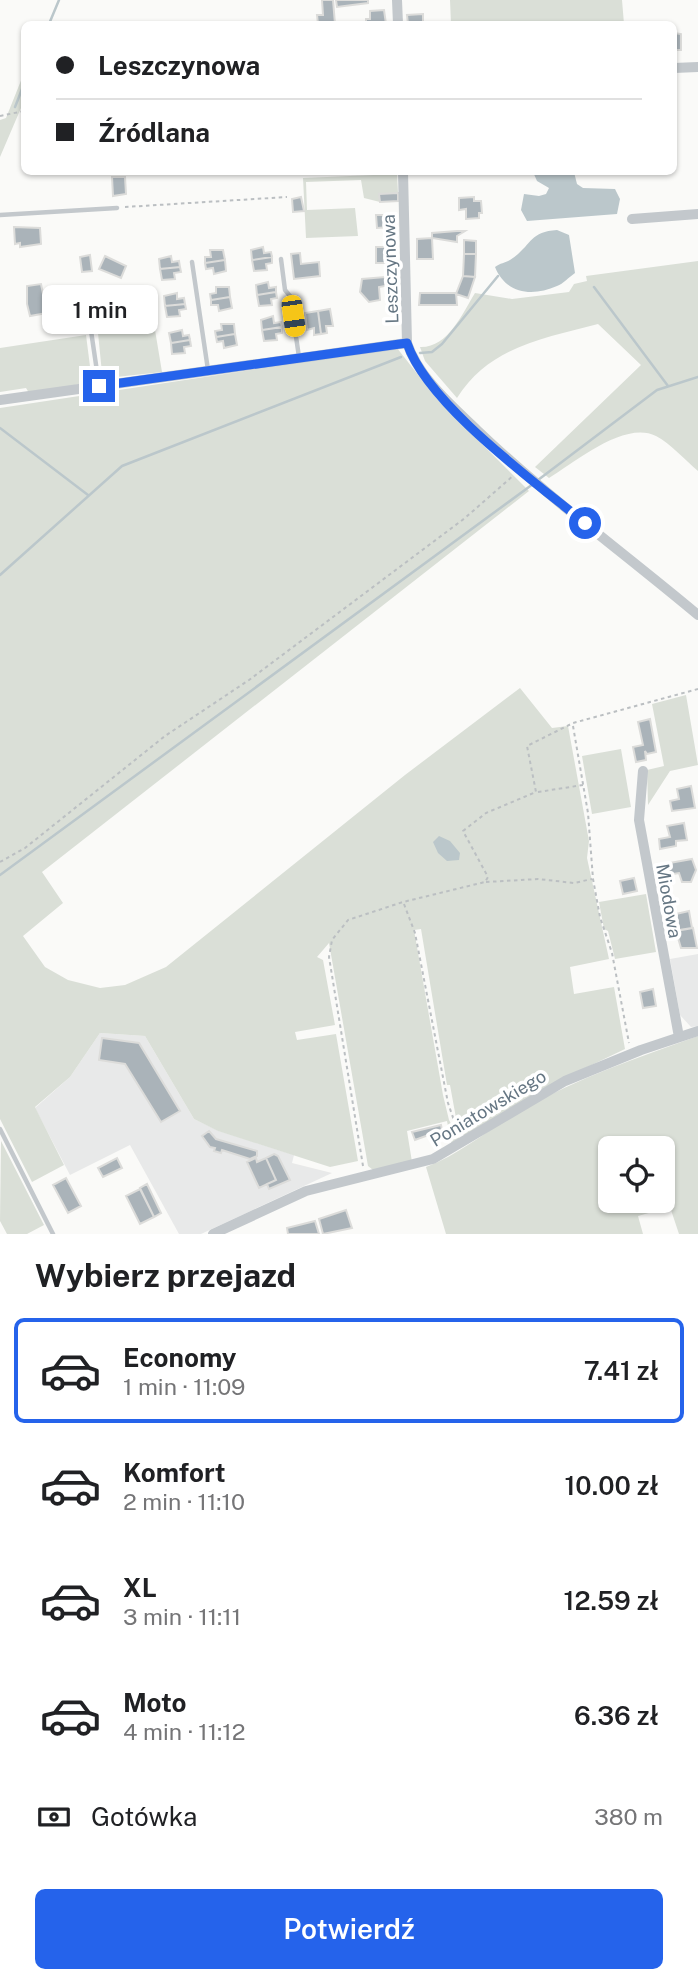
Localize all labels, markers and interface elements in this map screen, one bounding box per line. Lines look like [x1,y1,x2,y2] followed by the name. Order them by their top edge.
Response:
[98,50,260,81] text: Leszczynowa
[98,117,210,148] text: Źródlana
[378,214,402,324] street label: Leszczynowa
[41,284,157,334] callout: 1 min
[280,294,307,338] car
[73,296,127,323] text: 1 min
[83,370,115,402] route end
[569,507,601,539] route start
[652,862,686,940] street label: Miodowa
[426,1065,550,1151] street label: Poniatowskiego
[598,1136,675,1213] map controls
[598,1136,675,1213] button: locate
[35,1257,296,1294] text: Wybierz przejazd
[39,1339,102,1402] icon: car
[123,1342,236,1373] text: Economy
[584,1355,659,1386] text: 7.41 zł
[123,1373,245,1400] text: 1 min · 11:09
[39,1454,102,1517] icon: car
[123,1457,225,1488] text: Komfort
[564,1470,659,1501] text: 10.00 zł
[123,1488,245,1515] text: 2 min · 11:10
[39,1569,102,1632] icon: car
[123,1572,157,1603] text: XL
[564,1585,659,1616] text: 12.59 zł
[123,1603,241,1630] text: 3 min · 11:11
[39,1684,102,1747] icon: car
[123,1687,186,1718] text: Moto
[574,1700,659,1731] text: 6.36 zł
[123,1718,245,1745] text: 4 min · 11:12
[35,1798,73,1836] icon: cash
[91,1801,197,1832] text: Gotówka
[594,1803,663,1830] text: 380 m
[35,1889,663,1969] button: Potwierdź

